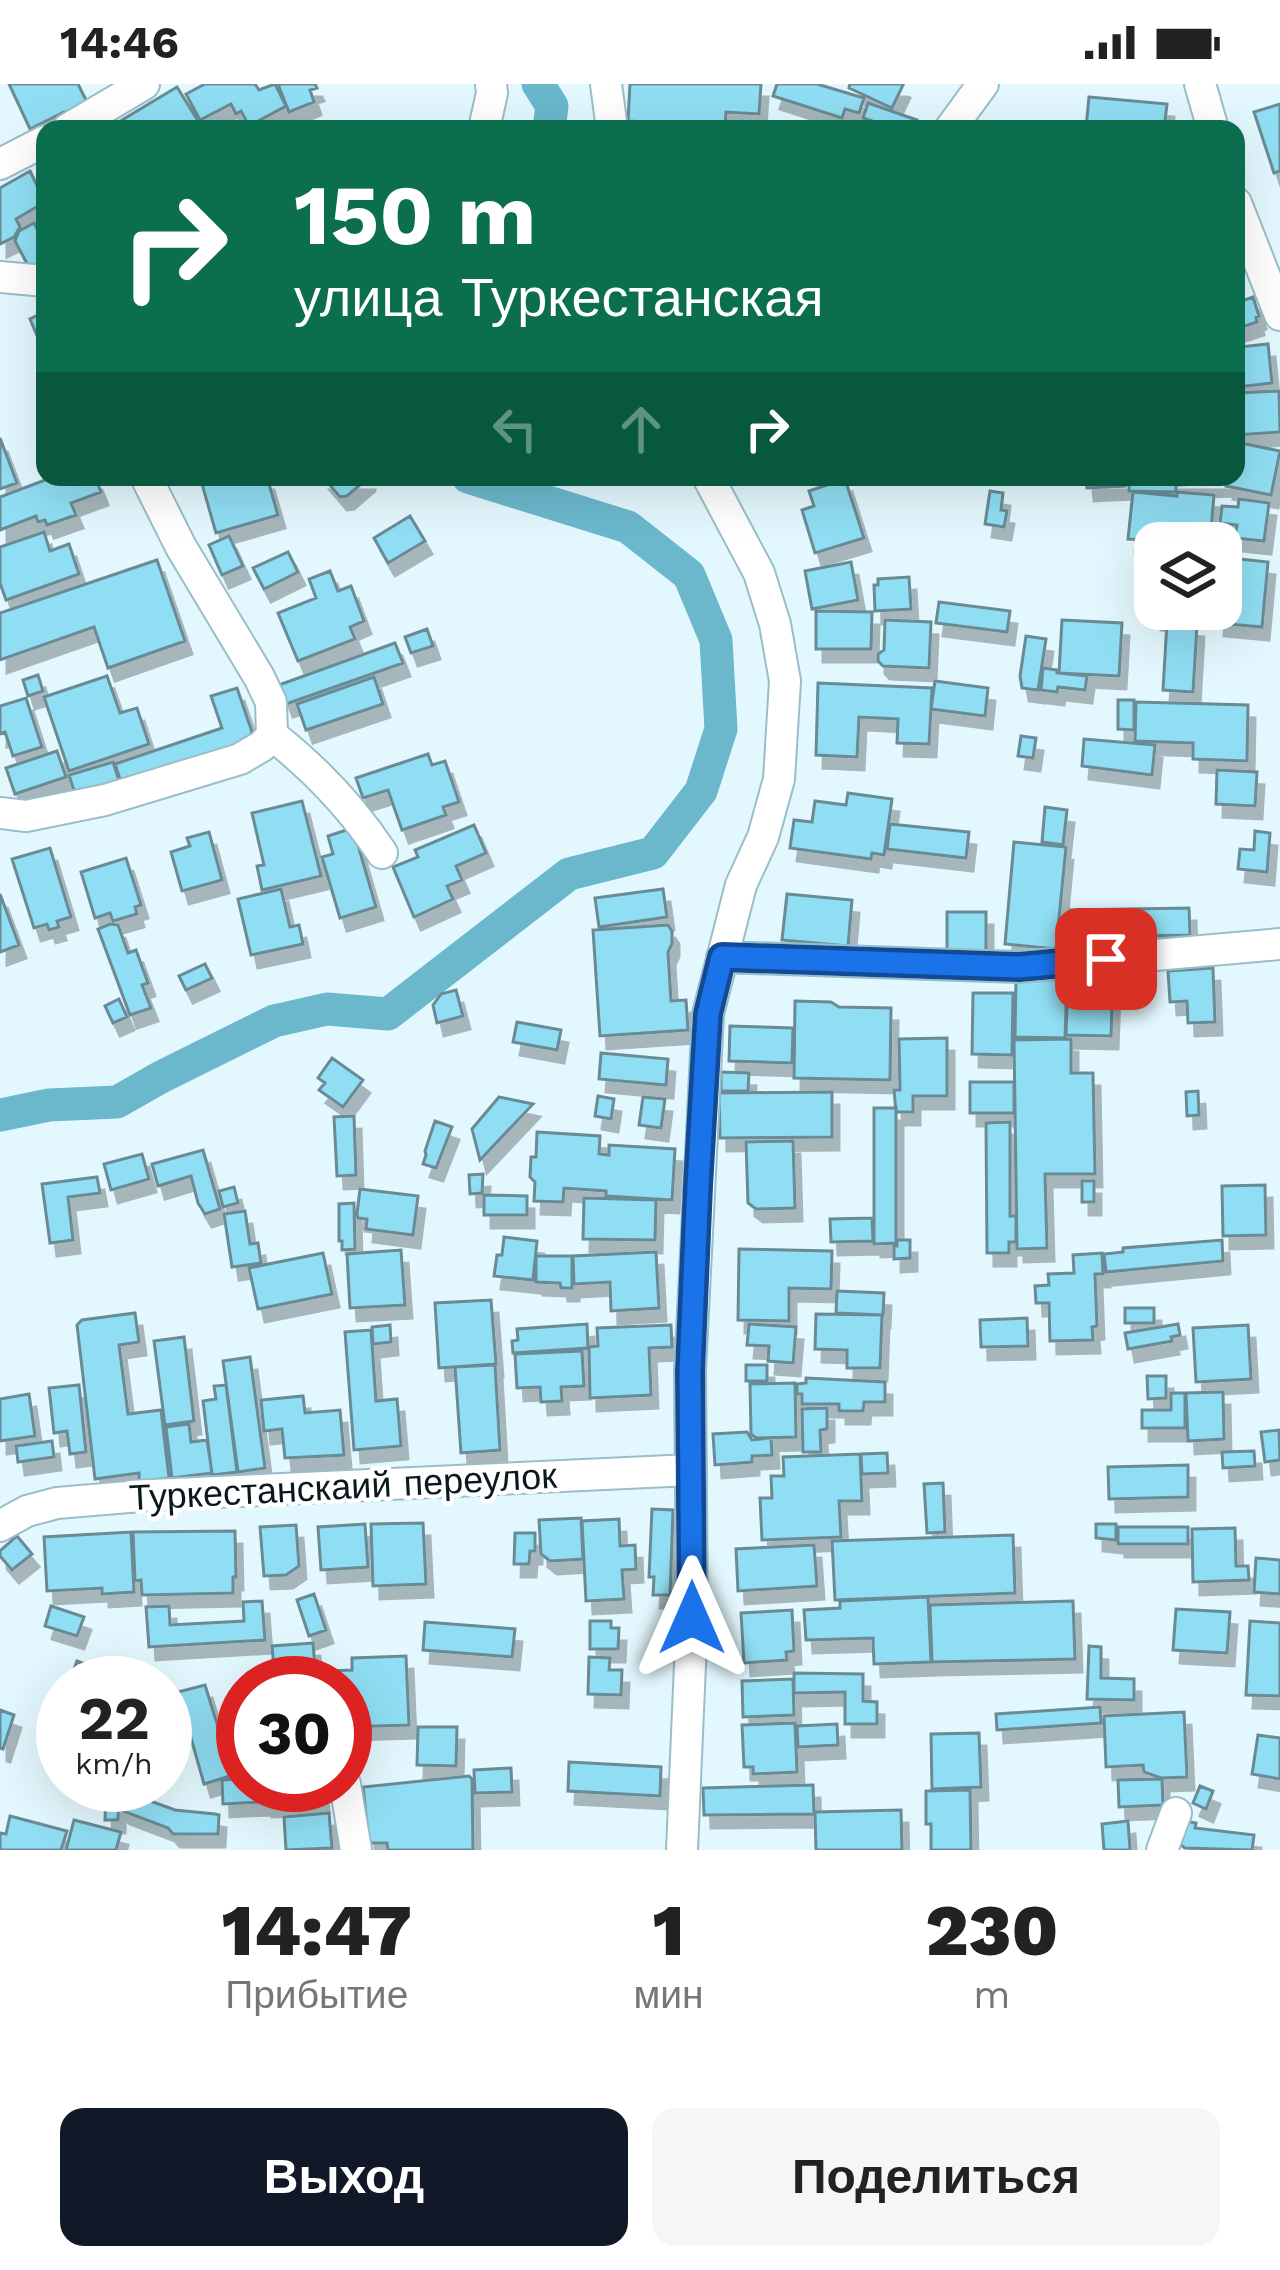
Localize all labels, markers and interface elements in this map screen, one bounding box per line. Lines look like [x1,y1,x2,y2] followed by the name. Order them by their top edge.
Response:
[60,16,179,69] text: 14:46
[294,166,536,264] text: 150 m
[96,168,252,324] icon: right
[294,266,824,329] text: улица Туркестанская
[482,396,548,462] icon: left
[608,396,674,462] icon: ahead
[734,396,800,462] icon: right
[1134,522,1242,630] map controls
[1134,522,1242,630] button: layers
[1055,908,1157,1010] pin
[1073,926,1139,992] icon: arrive
[128,1455,558,1519] street label: Туркестанскаий переулок
[629,1555,755,1681] position arrow
[216,1656,372,1812] speed limit sign: 30
[78,1683,150,1754] text: 22
[75,1746,153,1781] text: km/h
[222,1888,412,1972] text: 14:47
[652,1888,685,1972] text: 1
[925,1888,1058,1972] text: 230
[225,1972,408,2017] text: Прибытие
[633,1972,704,2017] text: мин
[973,1972,1010,2017] text: m
[60,2108,628,2246] button: Выход
[652,2108,1220,2246] button: Поделиться

